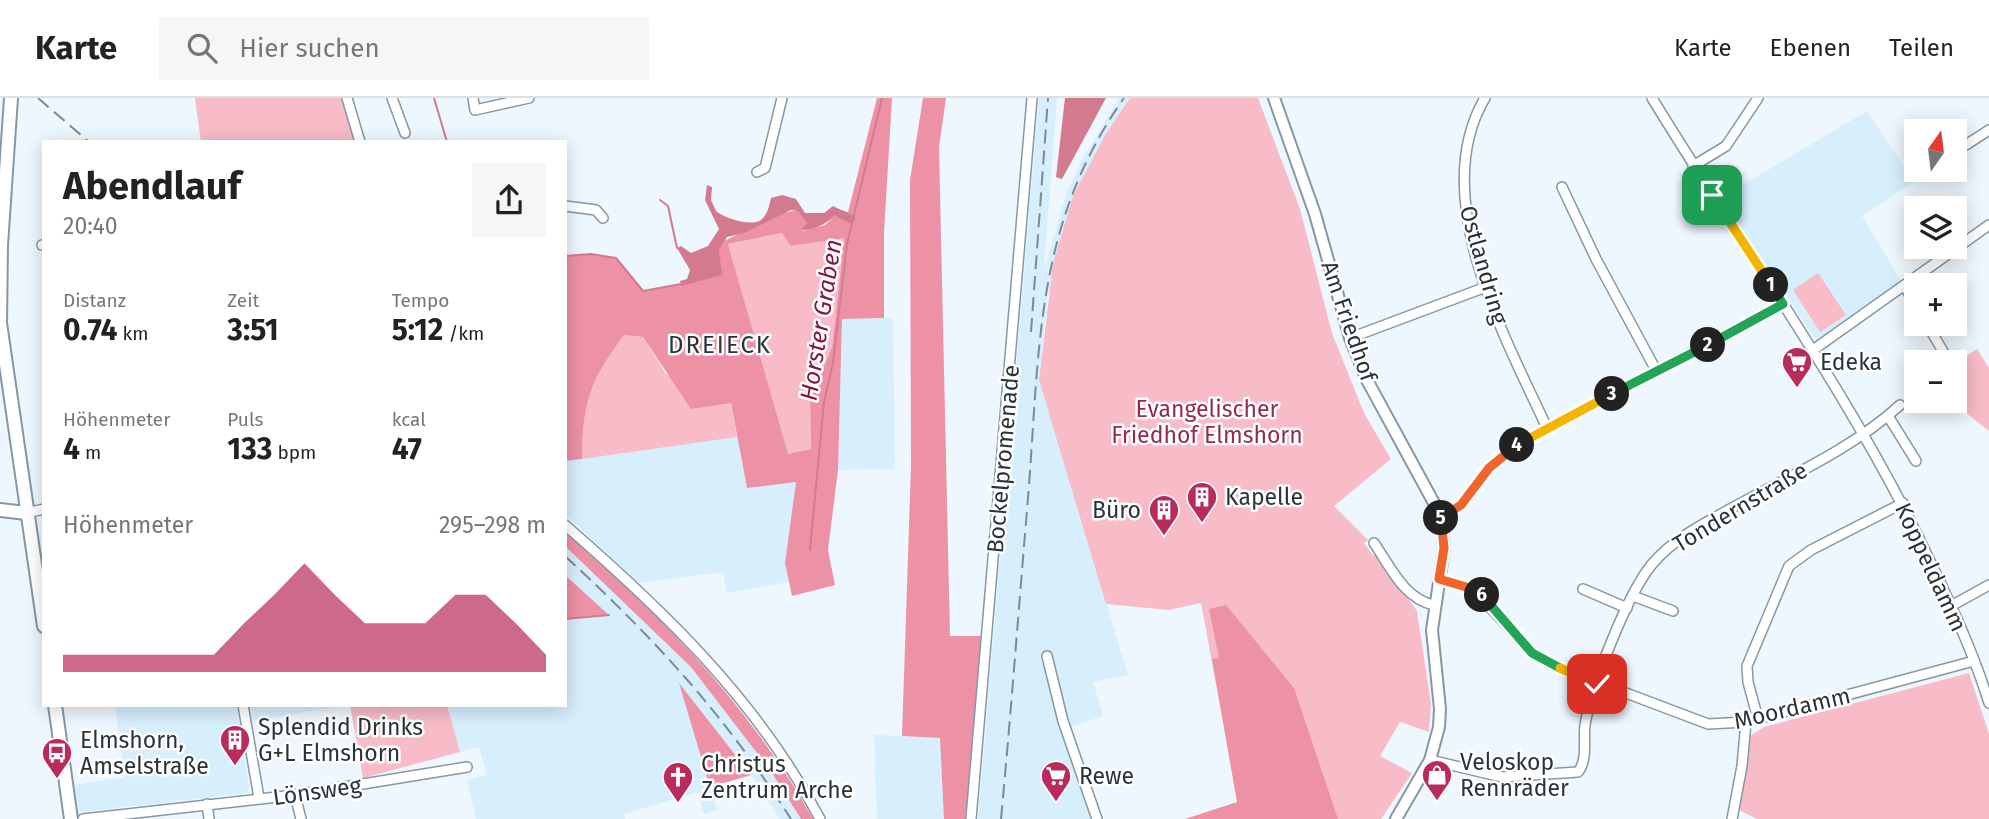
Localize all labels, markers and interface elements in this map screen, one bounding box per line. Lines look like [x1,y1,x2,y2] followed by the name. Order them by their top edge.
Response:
[159,17,649,80] search box
[35,28,117,68] text: Karte
[183,29,221,67] icon: search
[239,33,380,64] text: Hier suchen
[1674,34,1732,62] text: Karte
[1770,34,1851,62] text: Ebenen
[1889,34,1954,62] text: Teilen
[1904,119,1967,182] north arrow
[1904,119,1967,413] map controls
[63,163,241,209] text: Abendlauf
[472,163,546,237] button: share
[1682,165,1742,225] pin
[1693,176,1731,214] icon: arrive
[1904,196,1967,259] button: layers
[1454,203,1514,327] street label: Ostlandring
[63,212,118,240] text: 20:40
[794,237,848,403] water label: Horster Graben
[1315,257,1383,387] street label: Am Friedhof
[1754,268,1788,302] pin: 1
[1766,273,1775,296] text: 1
[1904,273,1967,336] button: +
[63,289,126,312] text: Distanz
[227,289,259,312] text: Zeit
[392,289,449,312] text: Tempo
[63,312,118,348] text: 0.74
[227,312,279,348] text: 3:51
[392,312,443,348] text: 5:12
[118,322,149,345] text: km
[443,322,484,345] text: /km
[1690,328,1726,362] pin: 2
[668,331,772,359] district label: DREIECK
[1703,333,1712,356] text: 2
[1780,345,1814,389] supermarket icon: Edeka
[1820,348,1882,376] place label: Edeka
[1904,350,1967,413] button: −
[981,364,1025,554] street label: Bockelpromenade
[1594,376,1630,412] pin: 3
[1607,382,1616,405] text: 3
[1111,395,1303,449] park label: Evangelischer Friedhof Elmshorn
[63,408,171,431] text: Höhenmeter
[227,408,263,431] text: Puls
[392,408,426,431] text: kcal
[1500,428,1534,462] pin: 4
[63,431,80,467] text: 4
[227,431,272,467] text: 133
[392,431,422,467] text: 47
[1511,433,1522,456] text: 4
[80,441,101,464] text: m
[272,441,316,464] text: bpm
[1668,456,1812,558] street label: Tondernstraße
[1185,480,1219,524] building icon: Kapelle
[1225,483,1303,511] place label: Kapelle
[1147,493,1181,537] building icon: Büro
[1092,496,1141,524] place label: Büro
[1889,498,1973,636] street label: Koppeldamm
[1424,500,1458,536] pin: 5
[1435,506,1446,529] text: 5
[63,511,193,539] text: Höhenmeter
[439,511,546,539] text: 295–298 m
[1464,578,1500,612] pin: 6
[1476,583,1487,606] text: 6
[1567,654,1627,714] pin
[1578,665,1616,703] icon: check
[1731,681,1853,735] street label: Moordamm
[258,713,423,767] place label: Splendid Drinks G+L Elmshorn
[218,723,252,767] building icon: Splendid Drinks G+L Elmshorn
[80,726,209,780] place label: Elmshorn, Amselstraße
[40,736,74,780] bus stop icon: Elmshorn, Amselstraße
[1460,748,1569,802] place label: Veloskop Rennräder
[701,750,853,804] place label: Christus Zentrum Arche
[1420,758,1454,802] shop icon: Veloskop Rennräder
[1039,759,1073,803] supermarket icon: Rewe
[661,760,695,804] church icon: Christus Zentrum Arche
[1079,762,1134,790] place label: Rewe
[271,771,363,811] street label: Lönsweg

